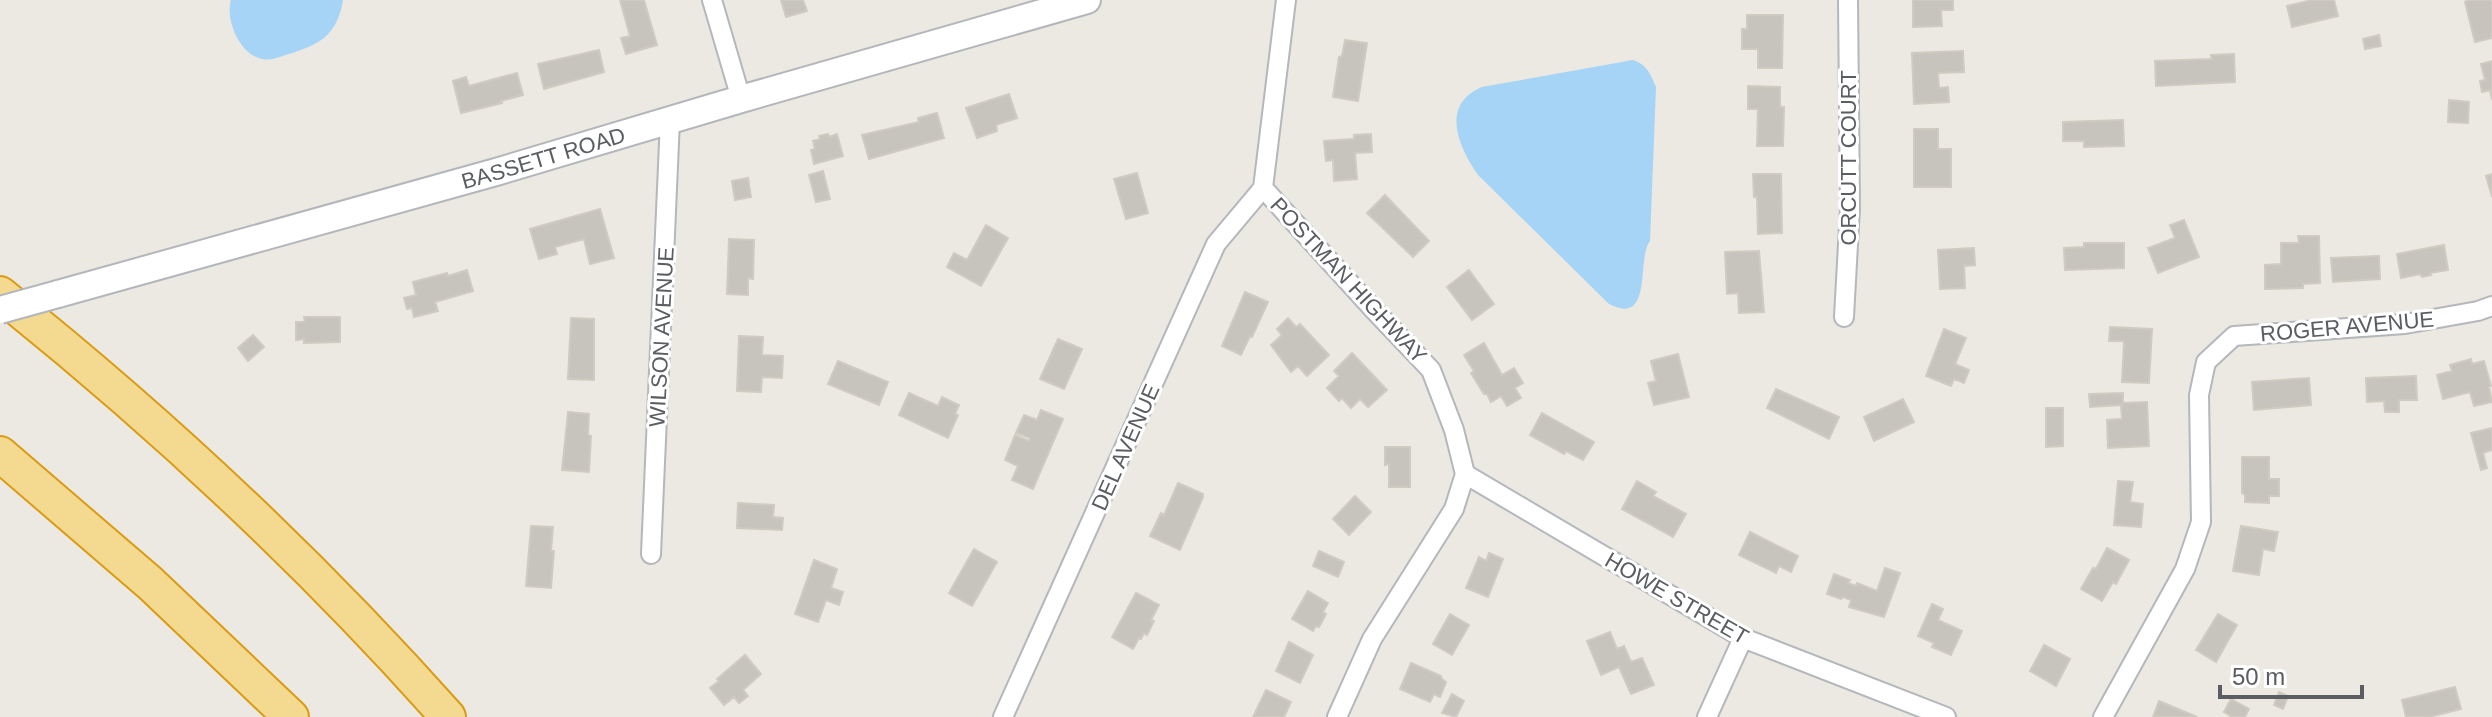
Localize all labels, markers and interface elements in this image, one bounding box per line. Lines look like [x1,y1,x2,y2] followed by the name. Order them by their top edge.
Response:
[1836,70,1861,246] street label: ORCUTT COURT
[459,122,628,194] street label: BASSETT ROAD
[1265,192,1432,369] street label: POSTMAN HIGHWAY
[644,246,679,428] street label: WILSON AVENUE
[2259,306,2435,347] street label: ROGER AVENUE
[1086,380,1164,514] street label: DEL AVENUE
[1601,547,1753,650] street label: HOWE STREET
[2220,649,2362,699] scale bar
[2232,663,2285,690] text: 50 m

